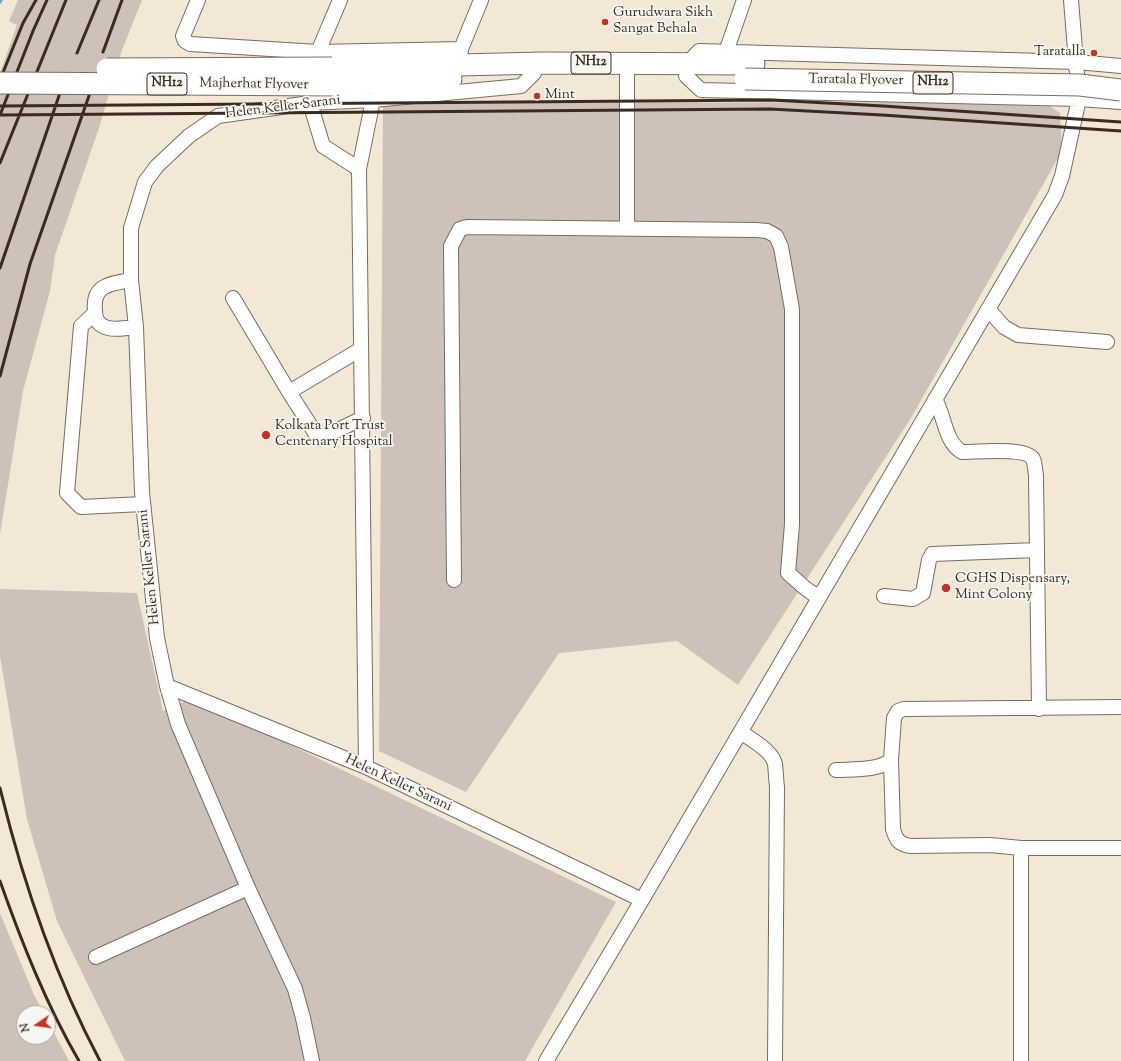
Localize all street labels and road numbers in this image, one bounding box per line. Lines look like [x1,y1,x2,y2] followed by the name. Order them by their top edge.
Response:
[571,52,611,74] road number: NH12
[808,72,904,90] street label: Taratala Flyover
[913,72,953,94] road number: NH12
[147,73,187,95] road number: NH12
[199,76,309,94] street label: Majherhat Flyover
[224,93,342,123] street label: Helen Keller Sarani
[136,508,164,626] street label: Helen Keller Sarani
[342,752,454,816] street label: Helen Keller Sarani

